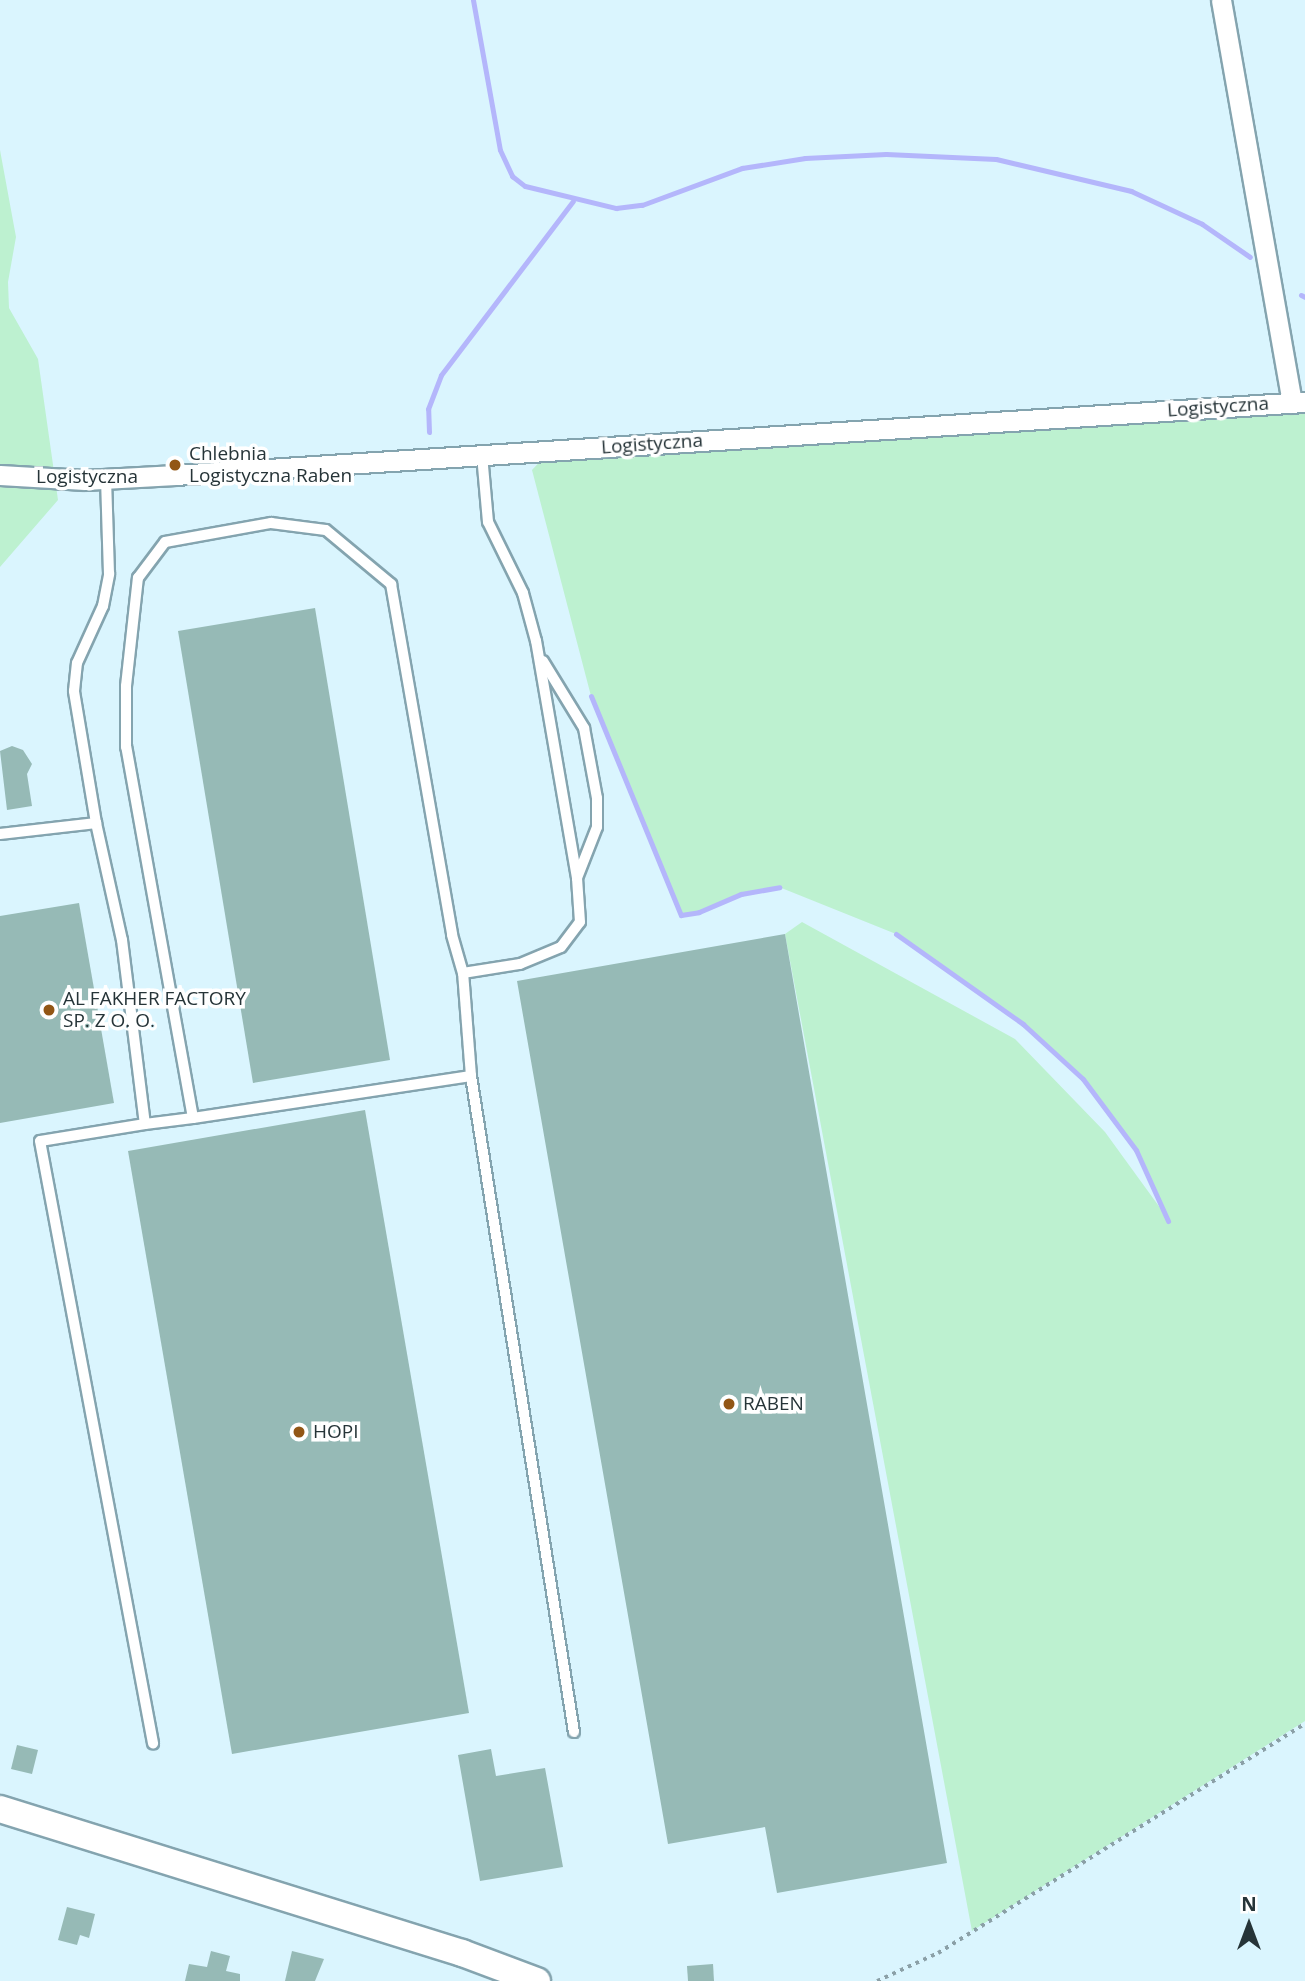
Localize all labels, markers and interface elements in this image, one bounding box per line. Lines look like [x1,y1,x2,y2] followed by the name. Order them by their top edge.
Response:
[1166,392,1270,422] street label: Logistyczna
[600,429,704,459] street label: Logistyczna
[189,443,352,487] place label: Chlebnia Logistyczna Raben
[167,457,183,473] marker: Chlebnia Logistyczna Raben
[36,466,138,488] street label: Logistyczna
[63,988,246,1032] place label: AL FAKHER FACTORY SP. Z O. O.
[41,1002,57,1018] marker: AL FAKHER FACTORY SP. Z O. O.
[743,1393,804,1415] place label: RABEN
[721,1396,737,1412] marker: RABEN
[313,1421,359,1443] place label: HOPI
[291,1424,307,1440] marker: HOPI
[1214,1890,1284,1960] north arrow
[1241,1891,1257,1917] text: N

